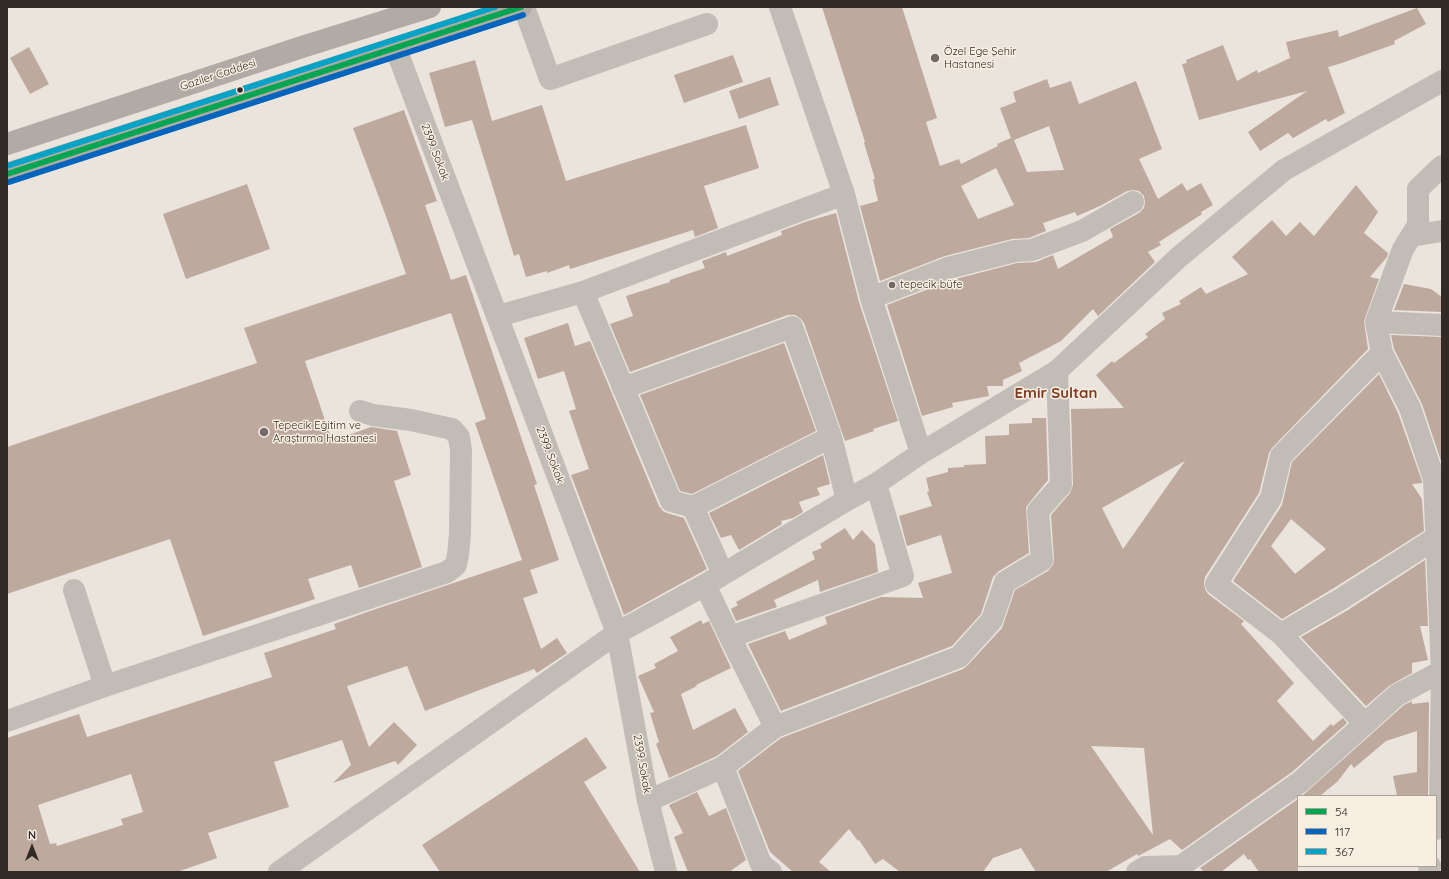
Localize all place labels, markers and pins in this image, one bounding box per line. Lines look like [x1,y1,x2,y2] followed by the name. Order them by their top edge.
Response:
[944,45,1017,71] place label: Özel Ege Şehir Hastanesi
[929,52,941,64] marker: Özel Ege Şehir Hastanesi
[235,85,245,95] unlabelled marker
[900,278,962,292] place label: tepecik büfe
[887,280,897,290] marker: tepecik büfe
[273,419,376,445] place label: Tepecik Eğitim ve Araştırma Hastanesi
[258,426,270,438] marker: Tepecik Eğitim ve Araştırma Hastanesi

